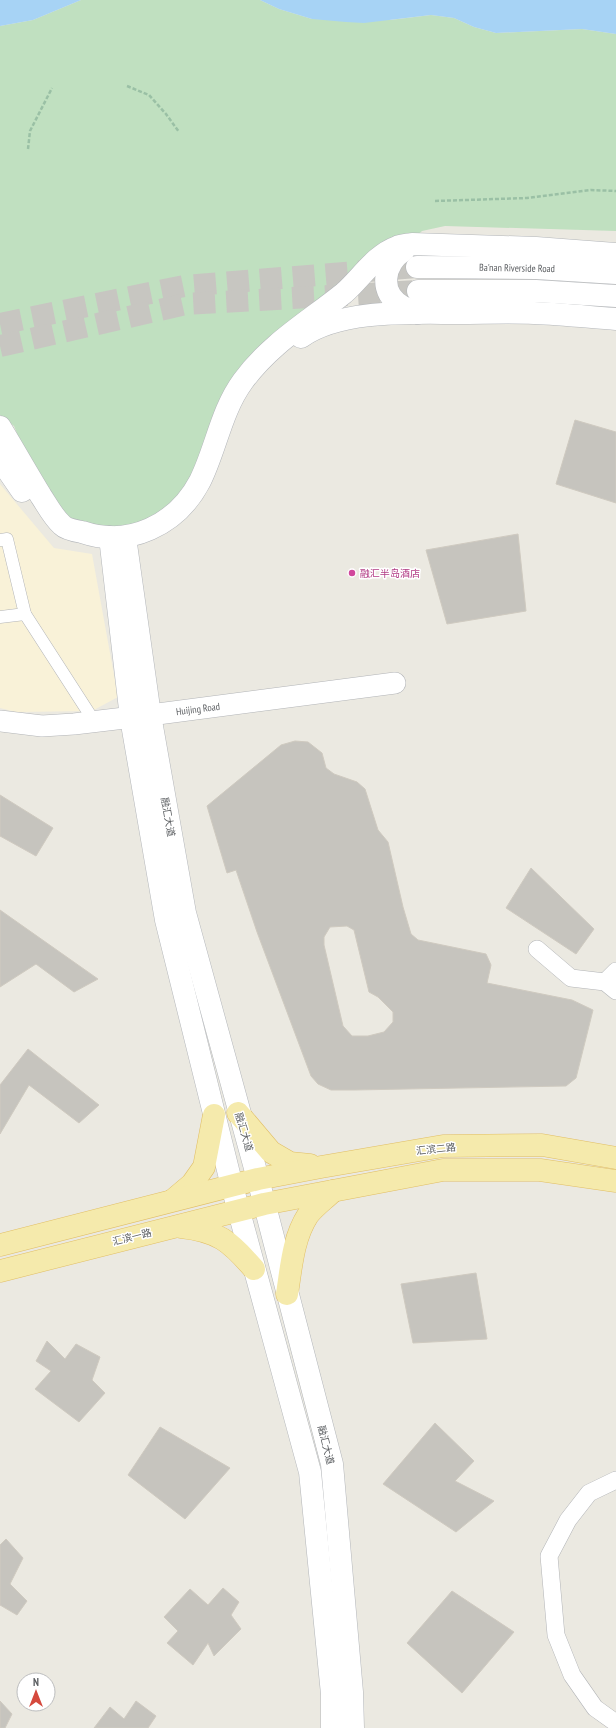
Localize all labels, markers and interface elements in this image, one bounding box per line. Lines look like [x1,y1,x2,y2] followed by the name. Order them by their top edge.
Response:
[479,261,555,275] street label: Ba'nan Riverside Road
[360,567,420,580] place label: 融汇半岛酒店
[347,568,357,578] marker: 融汇半岛酒店
[175,700,221,718] street label: Huijing Road
[158,796,178,838] street label: 融汇大道
[232,1111,256,1153] street label: 融汇大道
[415,1140,457,1158] street label: 汇滨二路
[111,1226,153,1248] street label: 汇滨一路
[315,1424,337,1466] street label: 融汇大道
[16,1672,56,1712] north arrow
[33,1675,39,1689] text: N

